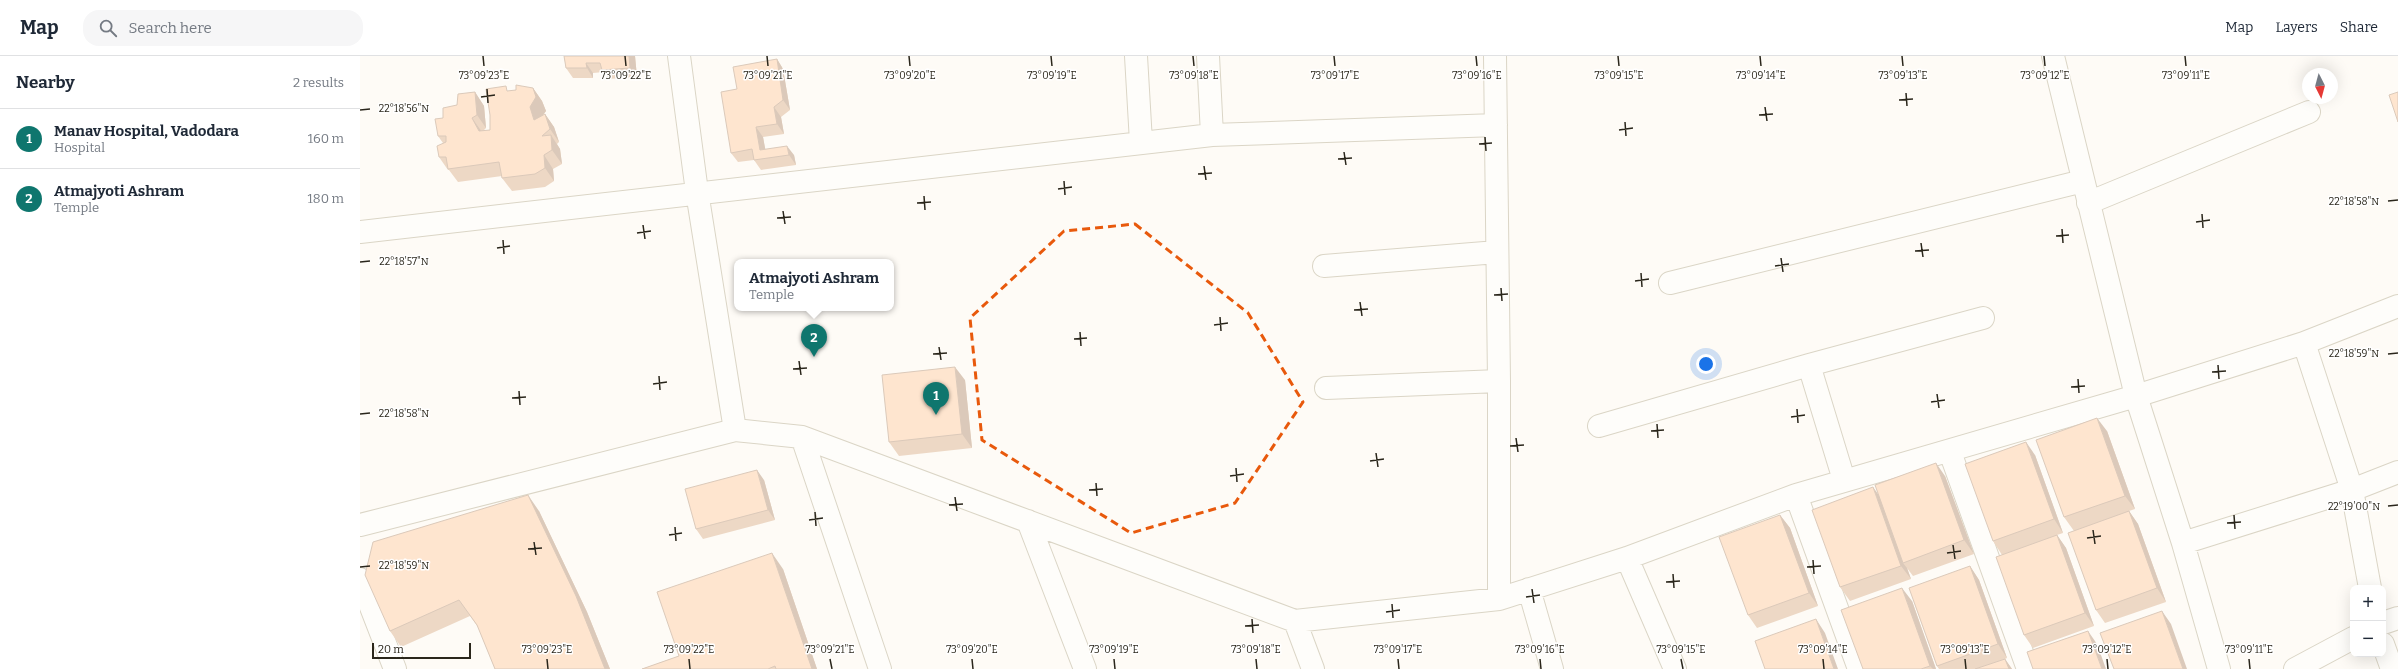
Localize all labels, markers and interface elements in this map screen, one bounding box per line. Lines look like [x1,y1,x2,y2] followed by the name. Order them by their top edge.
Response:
[83,10,363,46] search box
[20,16,59,39] text: Map
[97,17,119,39] icon: search
[129,19,212,37] text: Search here
[2225,19,2253,36] text: Map
[2275,19,2318,36] text: Layers
[2340,19,2378,36] text: Share
[2302,68,2338,104] north arrow
[459,70,509,82] text: 73°09'23"E
[601,70,651,82] text: 73°09'22"E
[743,70,793,82] text: 73°09'21"E
[884,70,936,82] text: 73°09'20"E
[1027,70,1077,82] text: 73°09'19"E
[1169,70,1219,82] text: 73°09'18"E
[1311,70,1359,82] text: 73°09'17"E
[1452,70,1502,82] text: 73°09'16"E
[1594,70,1644,82] text: 73°09'15"E
[1736,70,1786,82] text: 73°09'14"E
[1878,70,1928,82] text: 73°09'13"E
[2020,70,2070,82] text: 73°09'12"E
[2162,70,2210,82] text: 73°09'11"E
[16,72,75,93] text: Nearby
[293,75,344,90] text: 2 results
[379,103,429,115] text: 22°18'56"N
[54,122,239,140] text: Manav Hospital, Vadodara
[26,131,32,146] text: 1
[308,131,344,146] text: 160 m
[54,140,105,155] text: Hospital
[54,182,184,200] text: Atmajyoti Ashram
[25,191,33,206] text: 2
[308,191,344,206] text: 180 m
[2329,196,2379,208] text: 22°18'58"N
[54,200,99,215] text: Temple
[379,256,429,268] text: 22°18'57"N
[734,259,894,311] popup
[749,269,879,287] text: Atmajyoti Ashram
[749,287,794,302] text: Temple
[801,324,827,357] pin: 2
[2329,348,2379,360] text: 22°18'59"N
[1696,354,1716,374] your location
[923,382,949,415] pin: 1
[379,408,429,420] text: 22°18'58"N
[2328,501,2380,513] text: 22°19'00"N
[379,560,429,572] text: 22°18'59"N
[2350,585,2386,657] map controls
[2350,585,2386,621] button: +
[2350,621,2386,657] button: −
[372,641,471,660] scale bar
[378,643,404,656] text: 20 m
[522,644,572,656] text: 73°09'23"E
[664,644,714,656] text: 73°09'22"E
[805,644,855,656] text: 73°09'21"E
[946,644,998,656] text: 73°09'20"E
[1089,644,1139,656] text: 73°09'19"E
[1231,644,1281,656] text: 73°09'18"E
[1374,644,1422,656] text: 73°09'17"E
[1515,644,1565,656] text: 73°09'16"E
[1656,644,1706,656] text: 73°09'15"E
[1798,644,1848,656] text: 73°09'14"E
[1940,644,1990,656] text: 73°09'13"E
[2082,644,2132,656] text: 73°09'12"E
[2225,644,2273,656] text: 73°09'11"E

